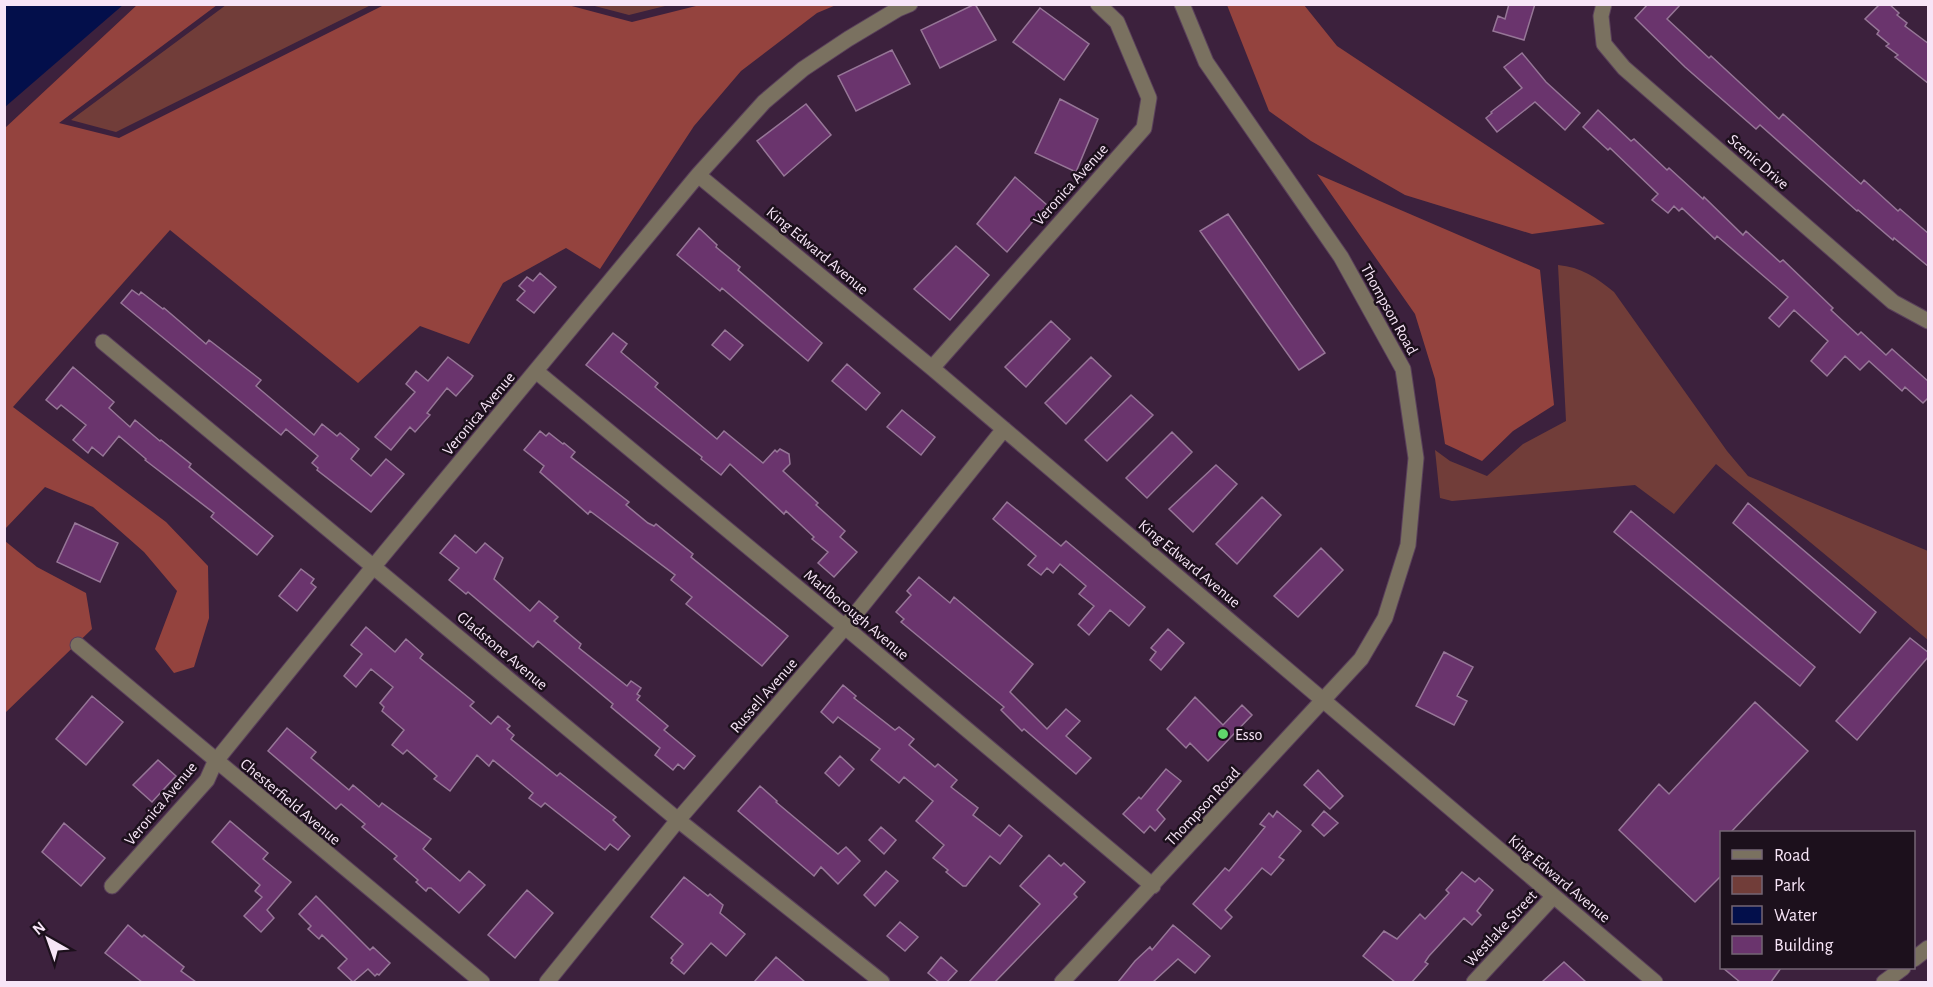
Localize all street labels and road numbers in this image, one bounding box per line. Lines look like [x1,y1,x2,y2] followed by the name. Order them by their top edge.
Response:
[1725,131,1792,192] street label: Scenic Drive
[1030,141,1111,228] street label: Veronica Avenue
[763,204,871,298] street label: King Edward Avenue
[1358,261,1421,358] street label: Thompson Road
[439,369,518,458] street label: Veronica Avenue
[1135,517,1243,611] street label: King Edward Avenue
[801,566,912,663] street label: Marlborough Avenue
[454,608,551,693] street label: Gladstone Avenue
[727,655,800,736] street label: Russell Avenue
[237,755,343,848] street label: Chesterfield Avenue
[121,759,200,848] street label: Veronica Avenue
[1162,764,1243,849] street label: Thompson Road
[1505,832,1613,926] street label: King Edward Avenue
[1461,887,1540,970] street label: Westlake Street

